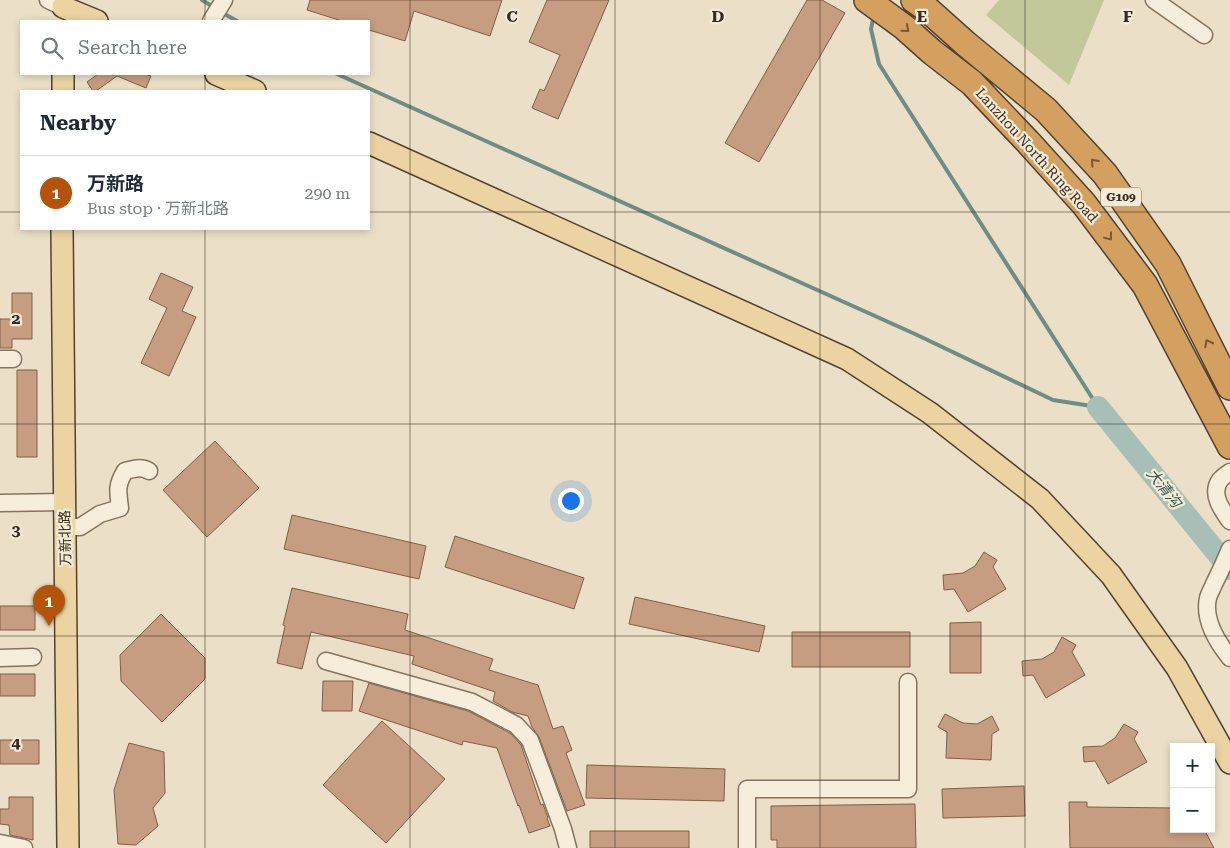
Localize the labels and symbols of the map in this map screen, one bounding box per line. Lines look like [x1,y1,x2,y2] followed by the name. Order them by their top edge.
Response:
[506,7,518,26] text: C
[712,7,725,26] text: D
[917,7,927,26] text: E
[1123,7,1133,26] text: F
[900,23,909,31] one-way arrow
[973,85,1101,225] street label: Lanzhou North Ring Road
[1091,159,1100,168] one-way arrow
[1101,188,1141,206] road number: G109
[1103,231,1111,240] one-way arrow
[12,309,21,328] text: 2
[1204,340,1214,349] one-way arrow
[1143,465,1186,513] water label: 大清沟
[558,488,584,514] your location
[57,510,73,566] street label: 万新北路
[12,521,21,540] text: 3
[33,585,65,626] pin: 1
[12,733,21,752] text: 4

